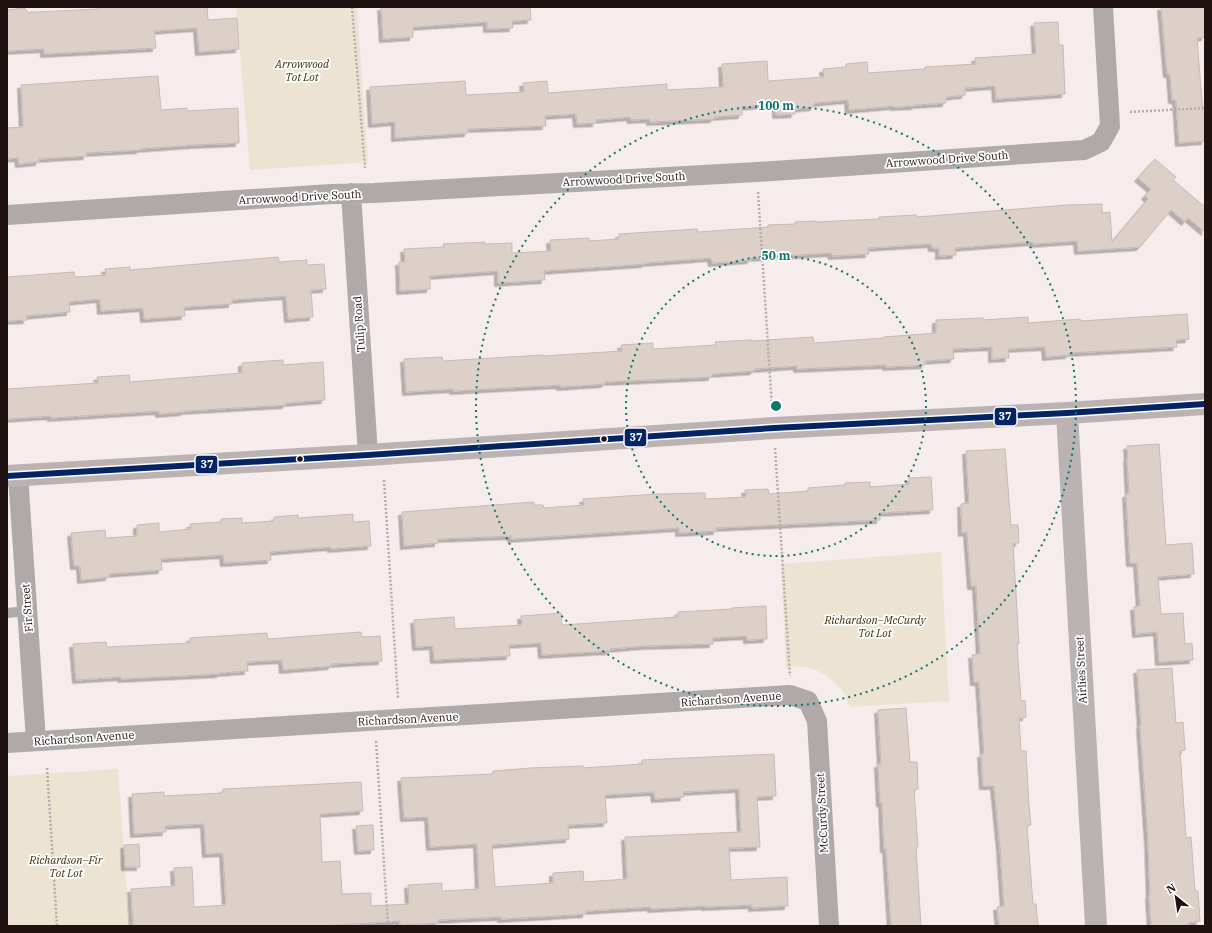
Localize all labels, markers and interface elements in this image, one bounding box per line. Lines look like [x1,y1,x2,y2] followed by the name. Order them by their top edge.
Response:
[274,57,330,84] park label: Arrowwood Tot Lot
[758,98,794,113] text: 100 m
[885,148,1009,170] street label: Arrowwood Drive South
[562,169,686,189] street label: Arrowwood Drive South
[238,187,362,207] street label: Arrowwood Drive South
[762,248,791,263] text: 50 m
[350,295,368,352] street label: Tulip Road
[769,399,783,413] centre of rings
[994,407,1017,426] line badge: 37
[998,409,1012,423] text: 37
[624,428,647,447] line badge: 37
[629,430,643,444] text: 37
[599,434,609,444] unlabelled marker
[295,454,305,464] unlabelled marker
[195,455,218,474] line badge: 37
[200,457,214,471] text: 37
[18,583,36,633] street label: Fir Street
[823,613,927,640] park label: Richardson–McCurdy Tot Lot
[1072,636,1090,704] street label: Airlies Street
[680,688,782,709] street label: Richardson Avenue
[357,709,459,729] street label: Richardson Avenue
[33,727,135,748] street label: Richardson Avenue
[813,773,831,853] street label: McCurdy Street
[28,853,104,880] park label: Richardson–Fir Tot Lot
[1156,877,1196,917] north arrow
[1164,880,1179,897] text: N

